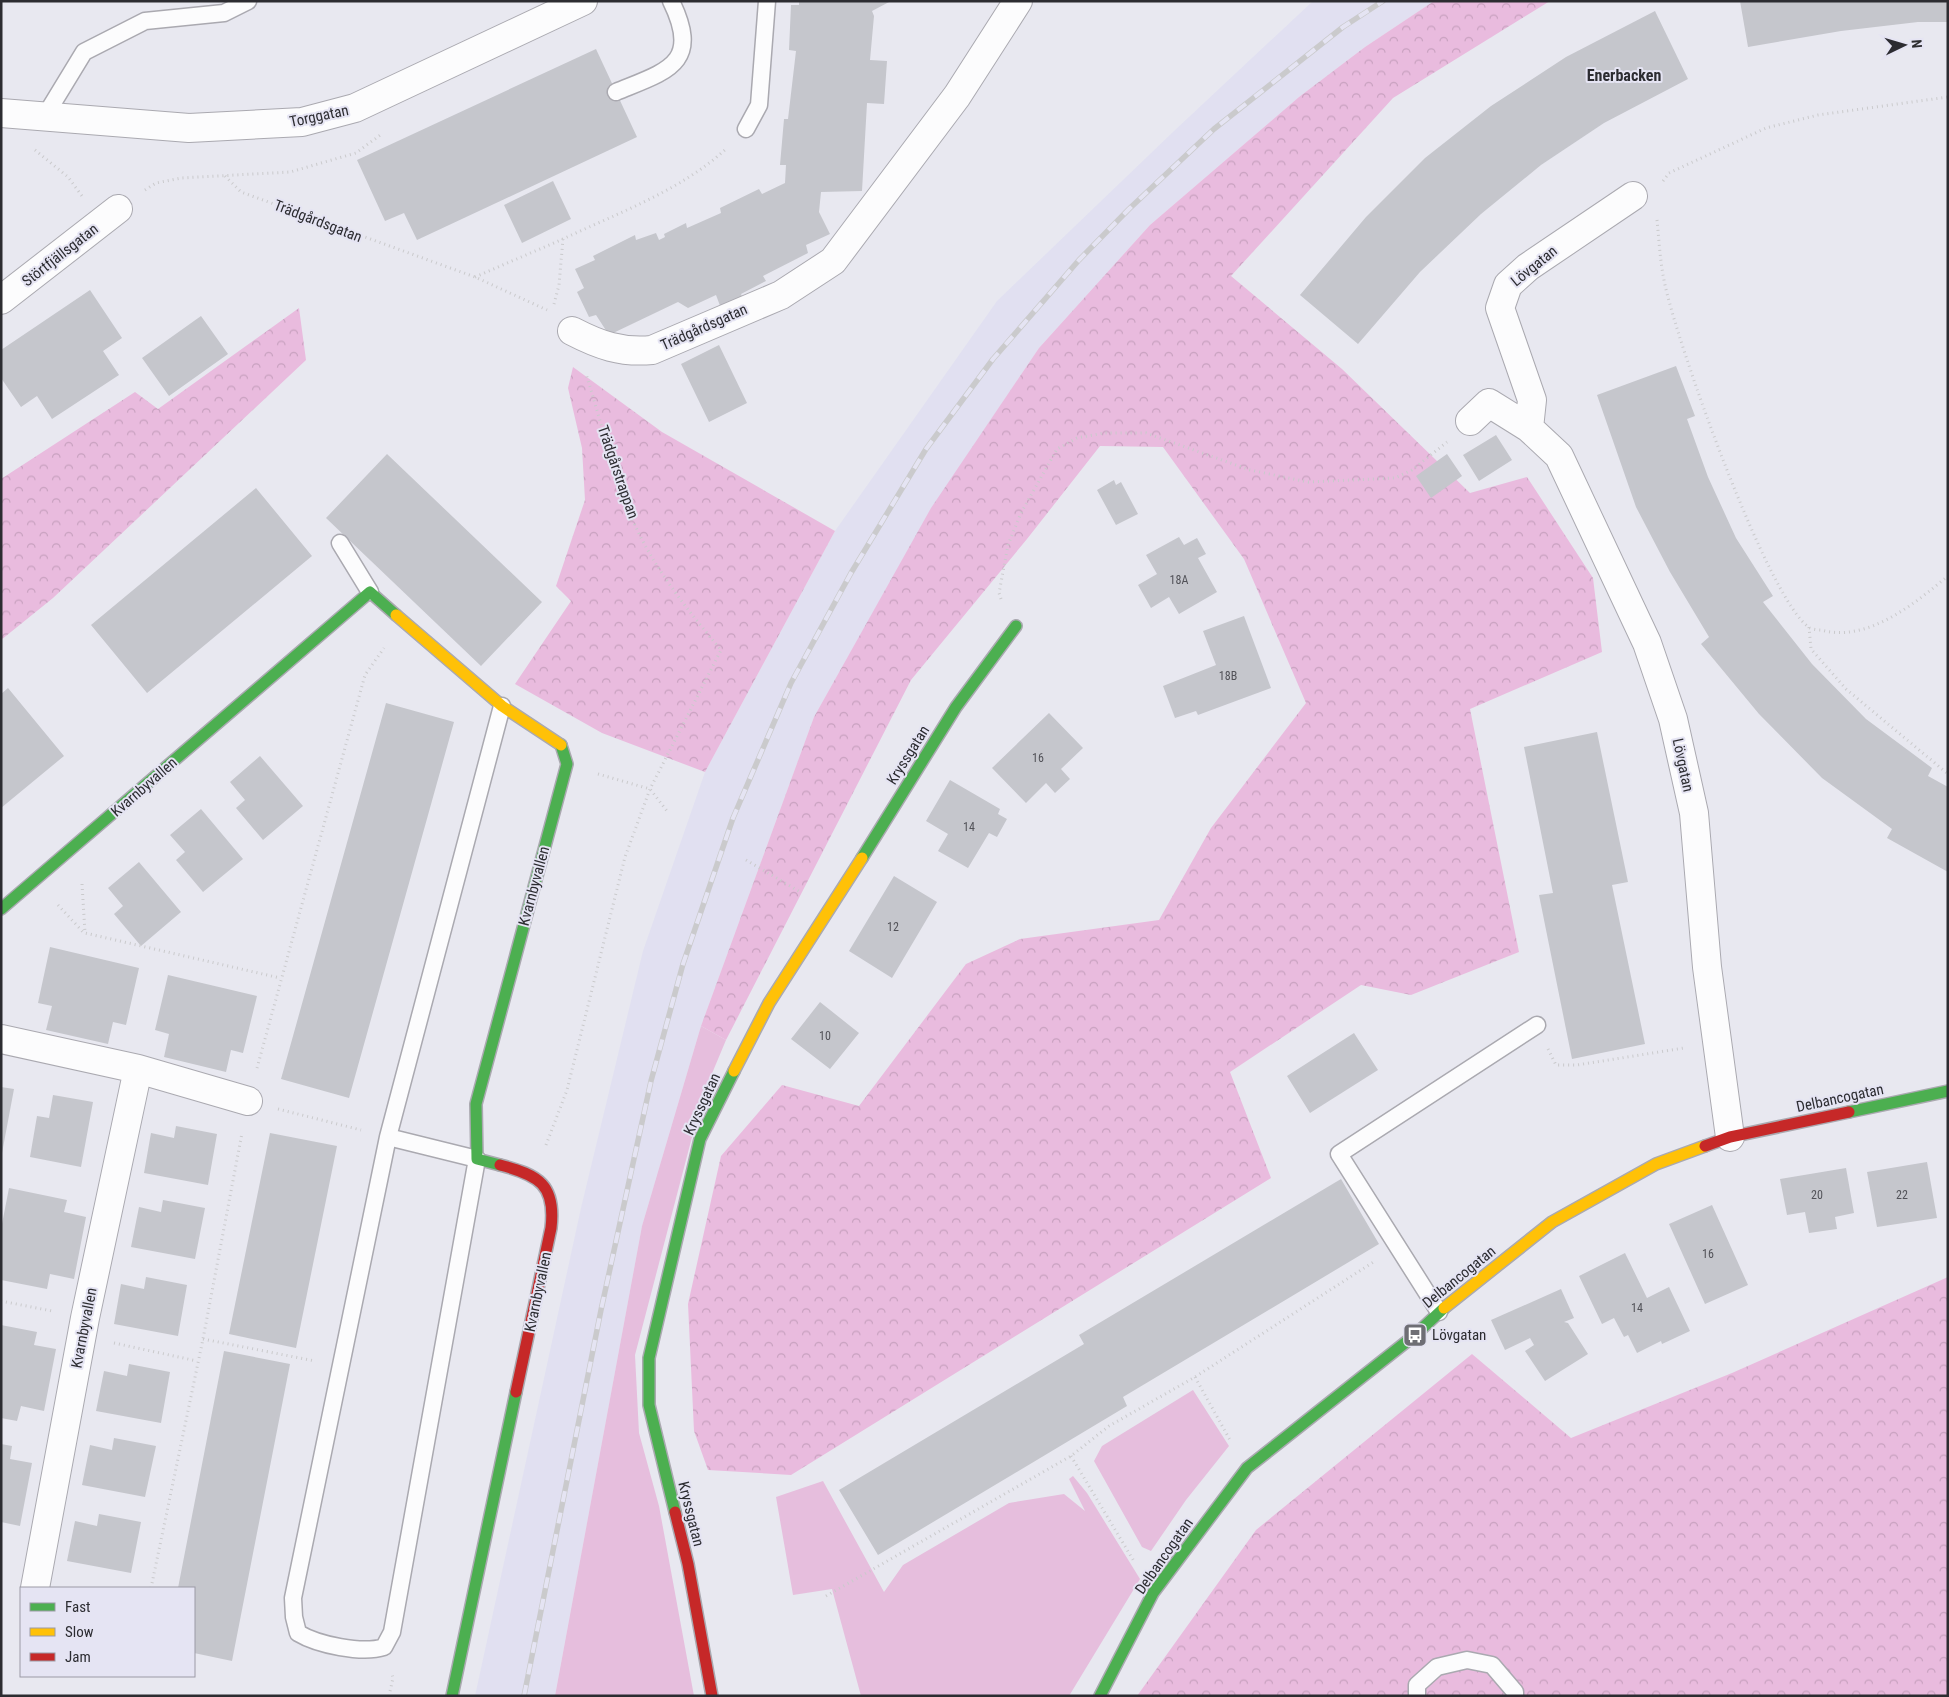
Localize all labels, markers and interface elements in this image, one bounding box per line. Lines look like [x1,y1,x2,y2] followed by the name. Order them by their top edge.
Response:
[1879,20,1929,70] north arrow
[1909,39,1925,49] text: N
[1587,66,1661,85] district label: Enerbacken
[288,101,350,131] street label: Torggatan
[271,196,365,246] street label: Trädgårdsgatan
[18,220,102,290] street label: Störtfjällsgatan
[1507,242,1561,290] street label: Lövgatan
[658,300,750,354] street label: Trädgårdsgatan
[594,423,642,521] street label: Trädgårstrappan
[1170,573,1188,587] house number: 18A
[1219,669,1237,683] house number: 18B
[883,722,933,788] street label: Kryssgatan
[1669,737,1697,793] street label: Lövgatan
[1032,751,1044,765] house number: 16
[107,753,181,821] street label: Kvarnbyvallen
[963,820,975,834] house number: 14
[515,844,553,928] street label: Kvarnbyvallen
[887,920,899,934] house number: 12
[819,1029,831,1043] house number: 10
[680,1070,724,1138] street label: Kryssgatan
[1795,1080,1885,1116] street label: Delbancogatan
[1811,1188,1823,1202] house number: 20
[1896,1188,1908,1202] house number: 22
[1419,1242,1499,1312] street label: Delbancogatan
[1702,1247,1714,1261] house number: 16
[521,1250,555,1334] street label: Kvarnbyvallen
[67,1286,101,1370] street label: Kvarnbyvallen
[1631,1301,1643,1315] house number: 14
[1402,1322,1428,1348] bus stop icon: Lövgatan
[1432,1326,1486,1344] place label: Lövgatan
[674,1480,708,1548] street label: Kryssgatan
[1131,1514,1197,1598] street label: Delbancogatan
[20,1587,195,1677] legend
[65,1598,90,1616] text: Fast
[65,1623,94,1641] text: Slow
[65,1648,91,1666] text: Jam

